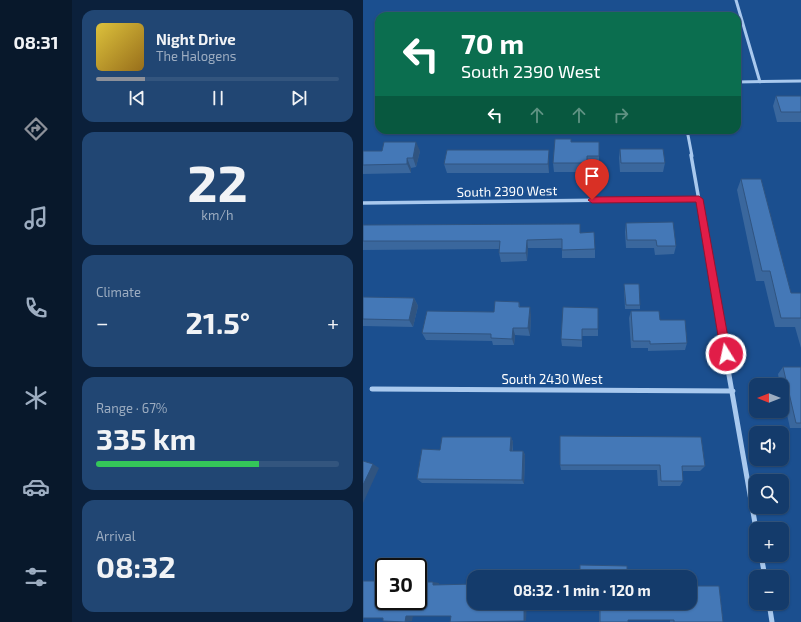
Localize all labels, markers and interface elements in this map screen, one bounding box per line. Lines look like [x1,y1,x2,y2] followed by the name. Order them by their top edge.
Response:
[461,26,524,60] text: 70 m
[395,28,447,80] icon: left
[156,30,236,48] text: Night Drive
[13,31,59,53] text: 08:31
[156,48,236,64] text: The Halogens
[461,60,600,82] text: South 2390 West
[126,87,148,109] icon: previous
[207,87,229,109] icon: pause
[288,87,310,109] icon: next
[484,104,506,126] icon: left
[526,104,548,126] icon: ahead
[568,104,590,126] icon: ahead
[610,104,632,126] icon: right
[22,115,50,143] icon: directions
[187,150,248,212] text: 22
[575,159,609,200] pin
[581,165,603,187] icon: arrive
[457,182,558,200] street label: South 2390 West
[22,204,50,232] icon: music
[201,207,234,223] text: km/h
[96,284,141,300] text: Climate
[22,294,50,322] icon: phone
[186,304,250,340] text: 21.5°
[96,309,109,335] text: −
[327,309,339,335] text: +
[705,333,747,375] position arrow
[501,371,603,387] street label: South 2430 West
[749,378,789,418] north arrow
[749,378,789,610] map controls
[22,384,50,412] icon: climate
[96,400,168,416] text: Range · 67%
[96,420,196,456] text: 335 km
[749,426,789,466] button: sound
[22,473,50,501] icon: car
[749,474,789,514] button: search
[749,522,789,562] button: +
[96,528,136,544] text: Arrival
[96,548,176,584] text: 08:32
[375,558,427,610] speed limit sign: 30
[22,563,50,591] icon: filters
[749,570,789,610] button: −
[513,581,651,599] text: 08:32 · 1 min · 120 m

